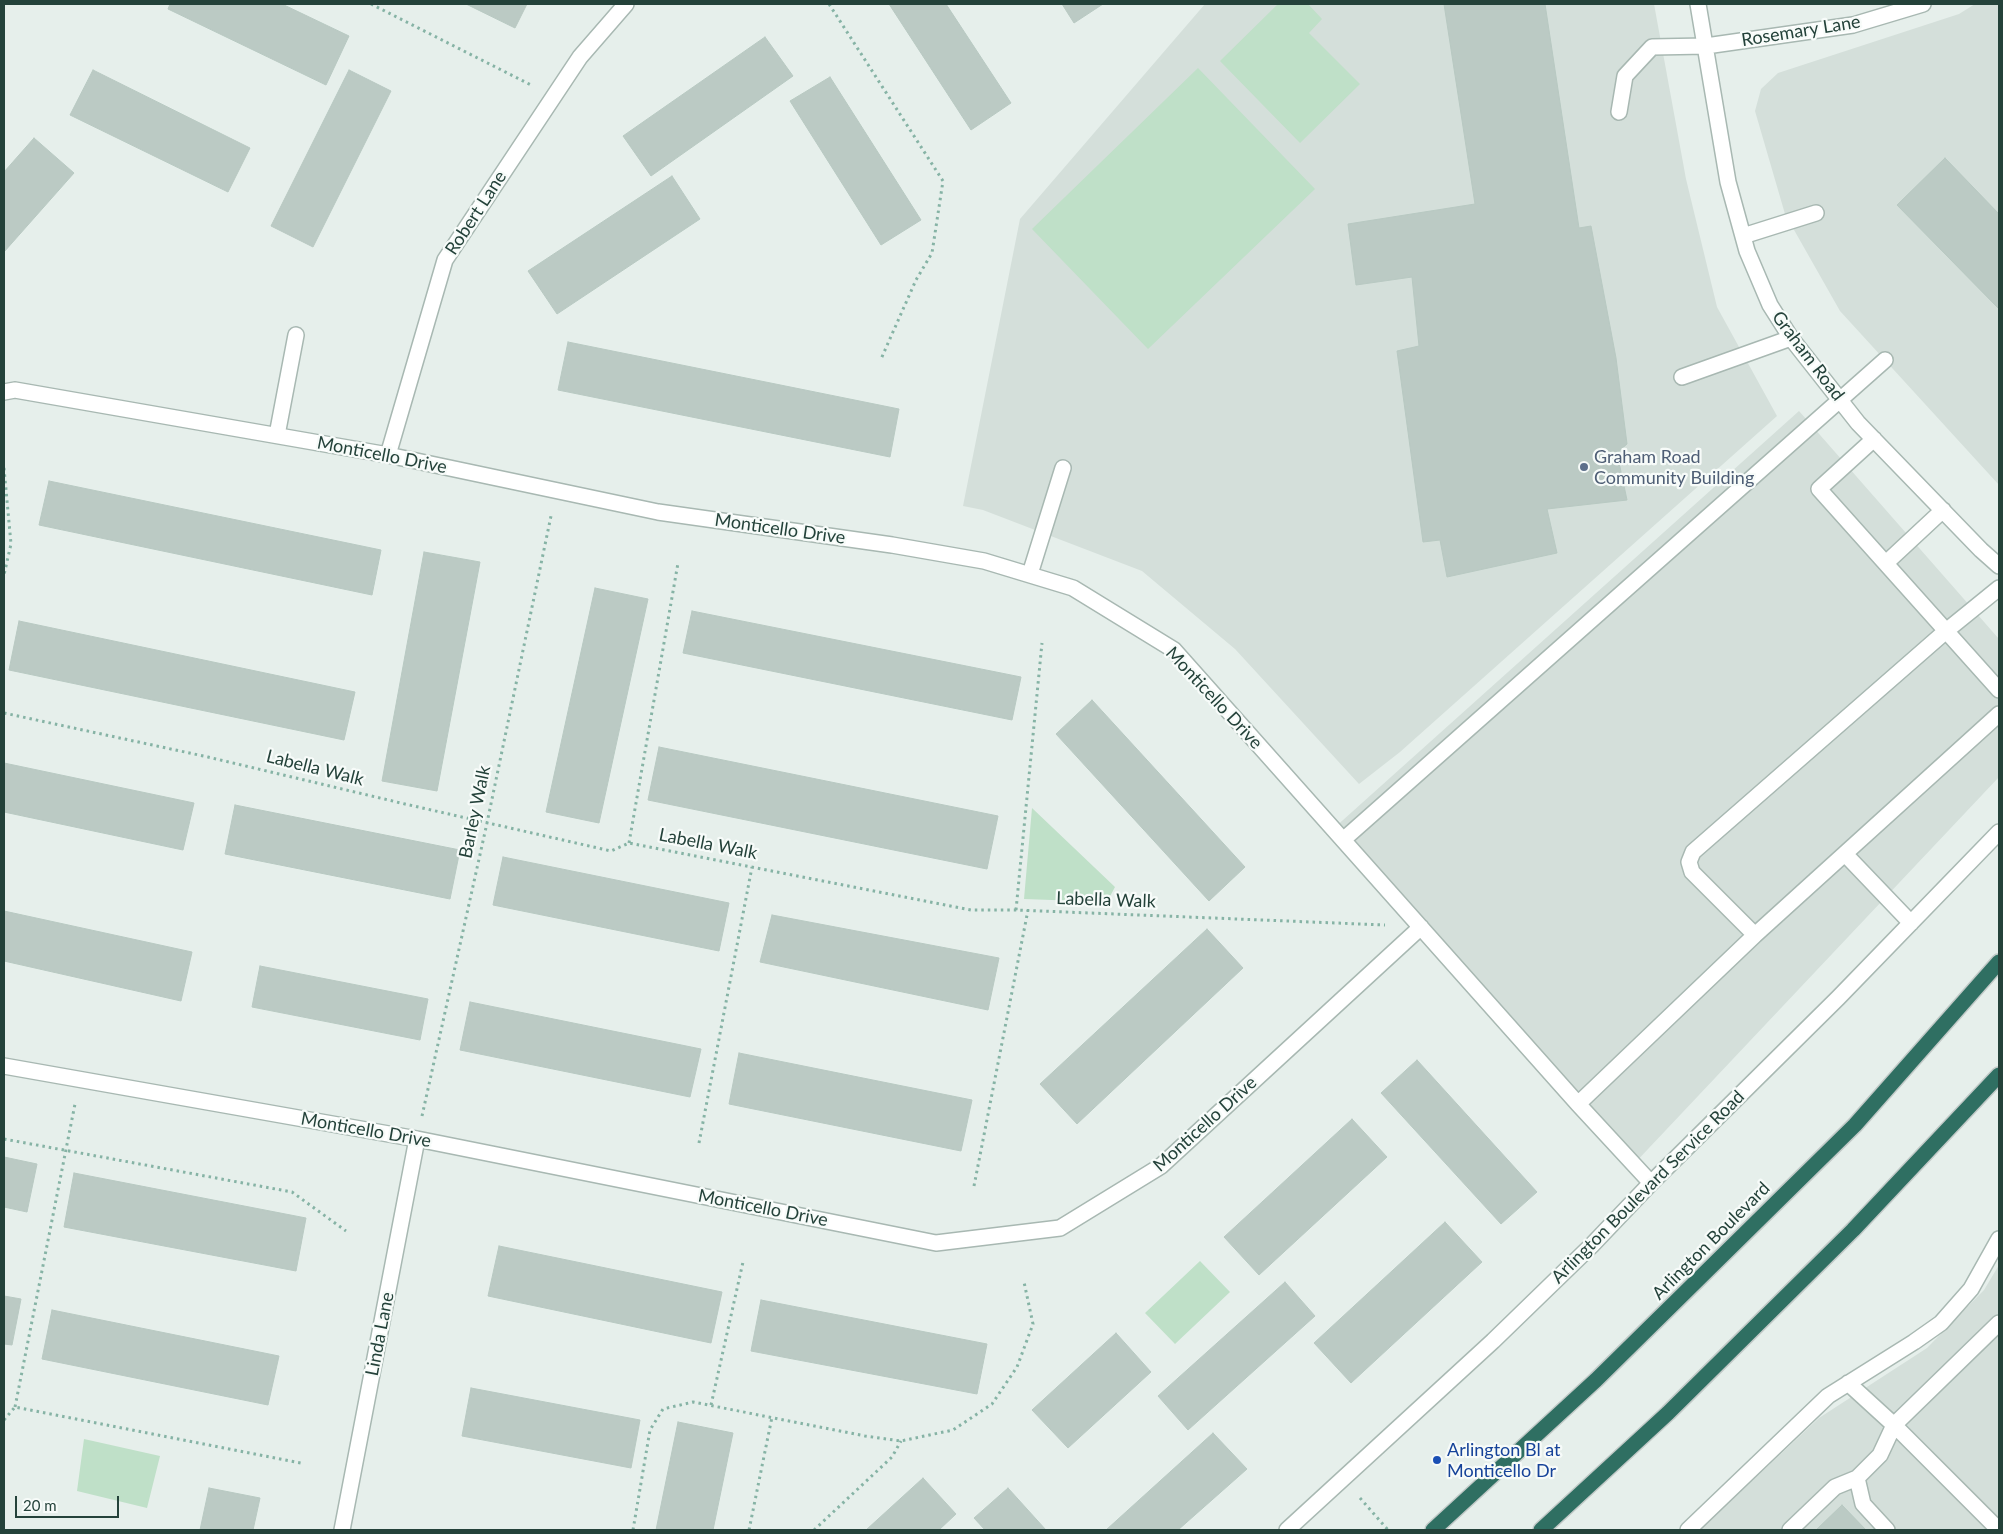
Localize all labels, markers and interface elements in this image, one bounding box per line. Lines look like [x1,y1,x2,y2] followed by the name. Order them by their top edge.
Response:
[1740,11,1862,51] street label: Rosemary Lane
[441,167,511,259] street label: Robert Lane
[1767,307,1849,405] street label: Graham Road
[315,432,449,478] street label: Monticello Drive
[1594,446,1754,488] place label: Graham Road Community Building
[1578,461,1590,473] marker: Graham Road Community Building
[713,509,847,549] street label: Monticello Drive
[1161,642,1267,754] street label: Monticello Drive
[264,745,366,791] street label: Labella Walk
[455,764,495,860] street label: Barley Walk
[657,824,759,864] street label: Labella Walk
[1056,887,1156,913] street label: Labella Walk
[1149,1072,1261,1176] street label: Monticello Drive
[1547,1086,1749,1288] street label: Arlington Boulevard Service Road
[299,1108,433,1152] street label: Monticello Drive
[1648,1178,1774,1304] street label: Arlington Boulevard
[696,1185,830,1231] street label: Monticello Drive
[361,1290,399,1378] street label: Linda Lane
[1447,1439,1561,1482] place label: Arlington Bl at Monticello Dr
[1431,1454,1443,1466] marker: Arlington Bl at Monticello Dr
[18,1486,121,1518] scale bar
[23,1496,57,1514] text: 20 m

